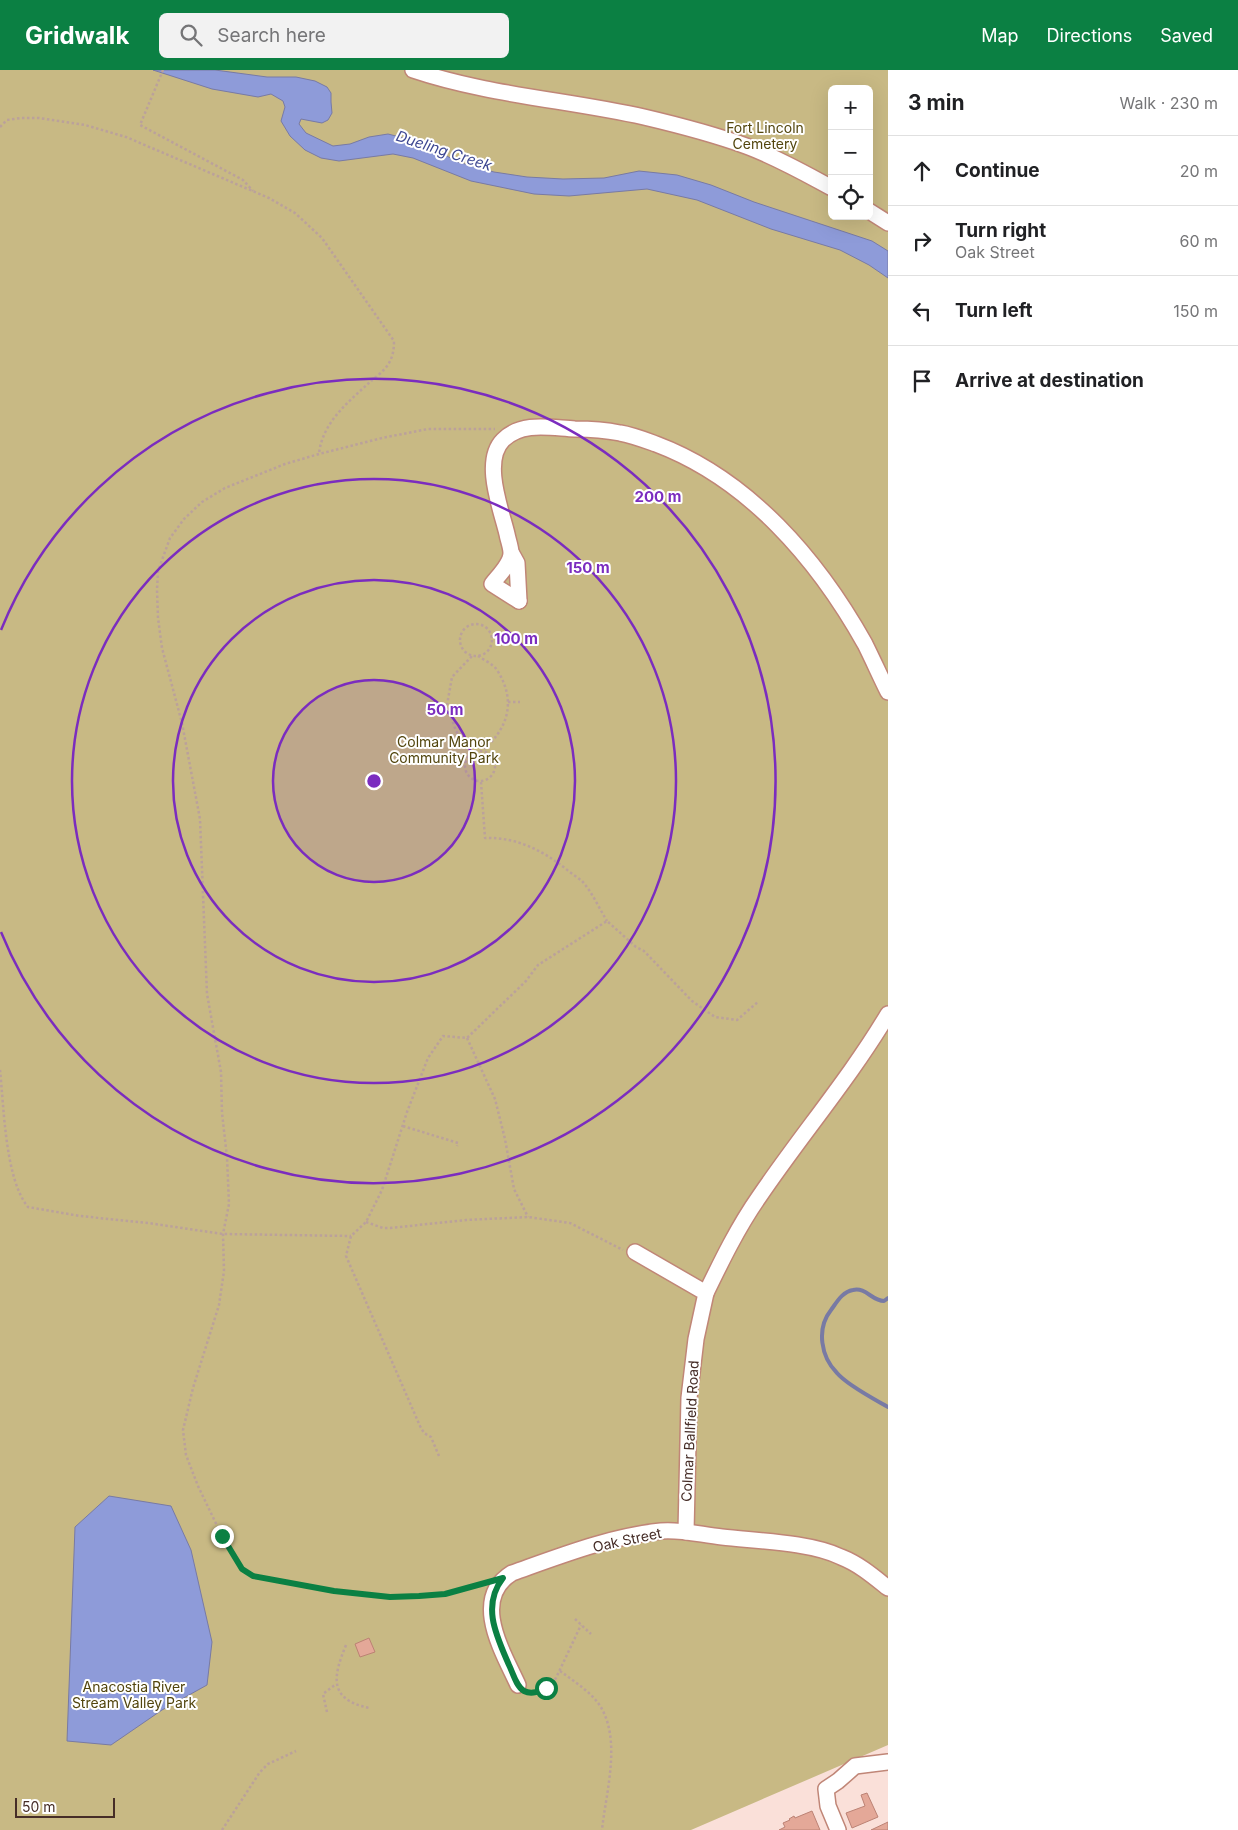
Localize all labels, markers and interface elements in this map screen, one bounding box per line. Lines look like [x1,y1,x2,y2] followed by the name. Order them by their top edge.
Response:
[159,13,509,58] search box
[25,21,129,50] text: Gridwalk
[177,21,205,49] icon: search
[217,24,326,47] text: Search here
[981,25,1019,46] text: Map
[1047,25,1132,46] text: Directions
[1160,25,1213,46] text: Saved
[828,85,873,220] map controls
[828,85,873,130] button: +
[908,90,964,115] text: 3 min
[1120,93,1218,113] text: Walk · 230 m
[726,119,804,152] park label: Fort Lincoln Cemetery
[394,126,495,175] water label: Dueling Creek
[828,130,873,175] button: −
[908,157,936,185] icon: ahead
[955,159,1040,182] text: Continue
[1180,161,1218,181] text: 20 m
[828,175,873,220] button: locate
[955,219,1046,242] text: Turn right
[908,227,936,255] icon: right
[1179,231,1218,251] text: 60 m
[955,242,1035,262] text: Oak Street
[908,297,936,325] icon: left
[955,299,1033,322] text: Turn left
[1173,301,1218,321] text: 150 m
[908,367,936,395] icon: arrive
[955,369,1144,392] text: Arrive at destination
[635,487,681,506] text: 200 m
[566,558,610,577] text: 150 m
[494,629,538,648] text: 100 m
[427,700,463,719] text: 50 m
[389,733,499,766] park label: Colmar Manor Community Park
[365,772,383,790] centre of rings
[677,1360,702,1502] street label: Colmar Ballfield Road
[591,1524,663,1555] street label: Oak Street
[211,1525,234,1548] route end
[535,1677,558,1700] route start
[72,1678,196,1711] park label: Anacostia River Stream Valley Park
[15,1795,115,1818] scale bar
[22,1798,56,1815] text: 50 m

